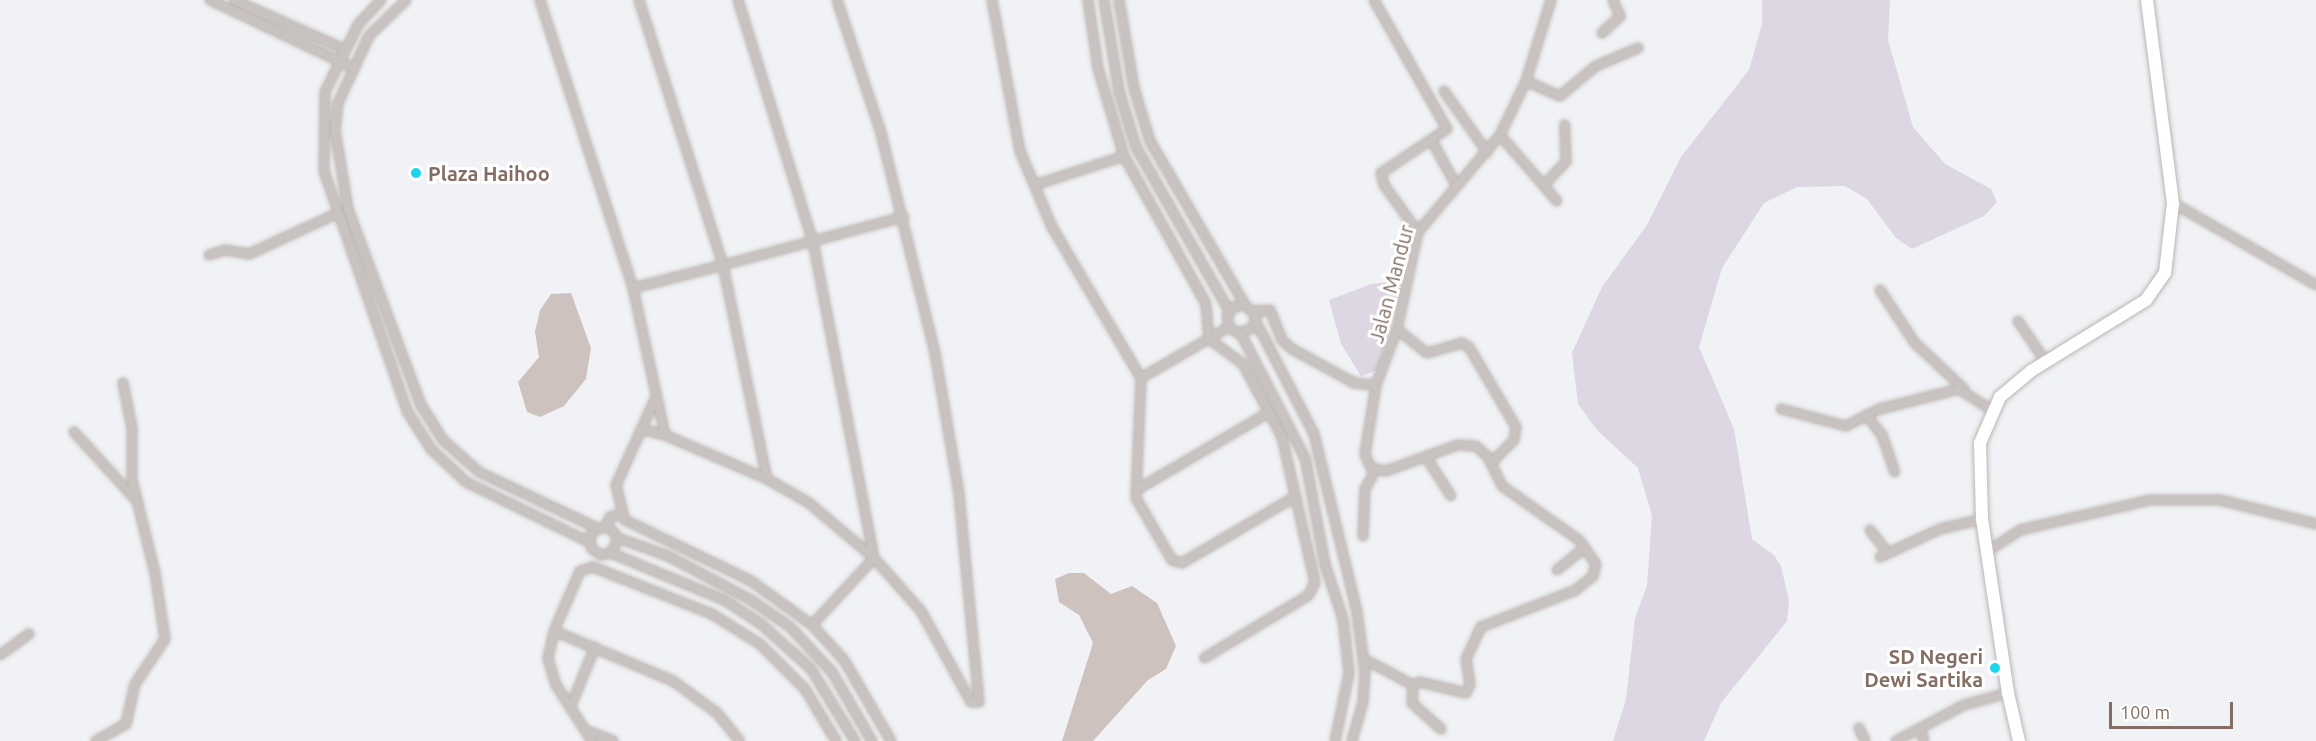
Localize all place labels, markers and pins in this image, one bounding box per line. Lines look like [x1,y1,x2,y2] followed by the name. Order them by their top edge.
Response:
[428,161,550,185] place label: Plaza Haihoo
[409,166,423,180] marker: Plaza Haihoo
[1864,644,1983,691] place label: SD Negeri Dewi Sartika
[1988,661,2002,675] marker: SD Negeri Dewi Sartika

